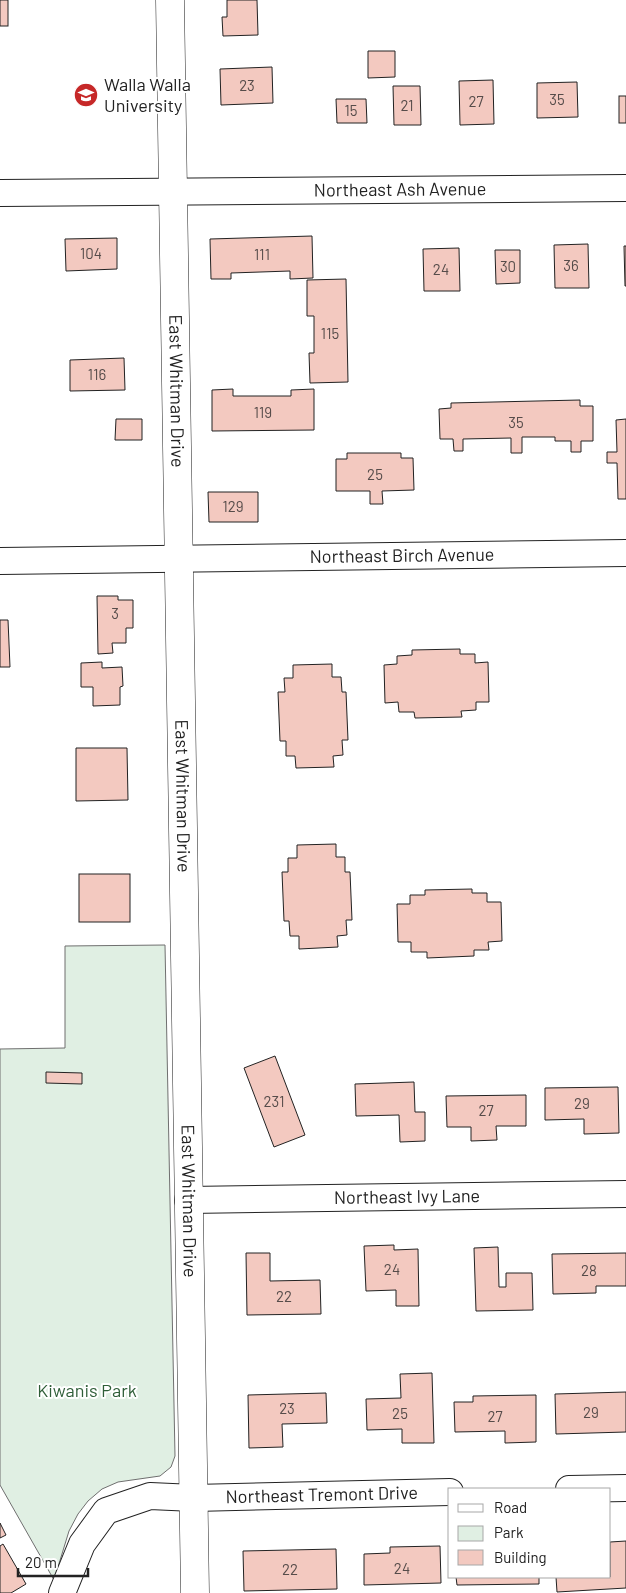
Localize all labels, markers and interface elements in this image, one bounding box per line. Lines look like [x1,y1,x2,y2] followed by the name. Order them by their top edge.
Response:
[104,73,191,116] place label: Walla Walla University
[239,76,255,94] house number: 23
[73,82,99,108] school or university icon: Walla Walla University
[549,90,565,108] house number: 35
[468,92,484,110] house number: 27
[400,96,414,114] house number: 21
[345,101,357,119] house number: 15
[314,177,486,200] street label: Northeast Ash Avenue
[80,244,102,262] house number: 104
[254,245,270,263] house number: 111
[563,256,579,274] house number: 36
[500,257,516,275] house number: 30
[433,260,449,278] house number: 24
[165,314,190,468] street label: East Whitman Drive
[321,324,339,342] house number: 115
[88,365,106,383] house number: 116
[254,403,272,421] house number: 119
[508,413,524,431] house number: 35
[367,465,383,483] house number: 25
[222,497,244,515] house number: 129
[309,543,494,567] street label: Northeast Birch Avenue
[111,604,119,622] house number: 3
[171,719,196,873] street label: East Whitman Drive
[264,1092,284,1110] house number: 231
[574,1094,590,1112] house number: 29
[478,1101,494,1119] house number: 27
[177,1124,202,1278] street label: East Whitman Drive
[334,1184,480,1208] street label: Northeast Ivy Lane
[384,1260,400,1278] house number: 24
[581,1261,597,1279] house number: 28
[276,1287,292,1305] house number: 22
[37,1379,137,1401] park label: Kiwanis Park
[279,1399,295,1417] house number: 23
[583,1403,599,1421] house number: 29
[392,1404,408,1422] house number: 25
[487,1407,503,1425] house number: 27
[225,1481,418,1507] street label: Northeast Tremont Drive
[448,1488,611,1578] legend
[494,1498,527,1516] text: Road
[494,1523,524,1541] text: Park
[18,1546,88,1578] scale bar
[494,1548,547,1566] text: Building
[25,1553,57,1571] text: 20 m
[394,1559,410,1577] house number: 24
[282,1560,298,1578] house number: 22

